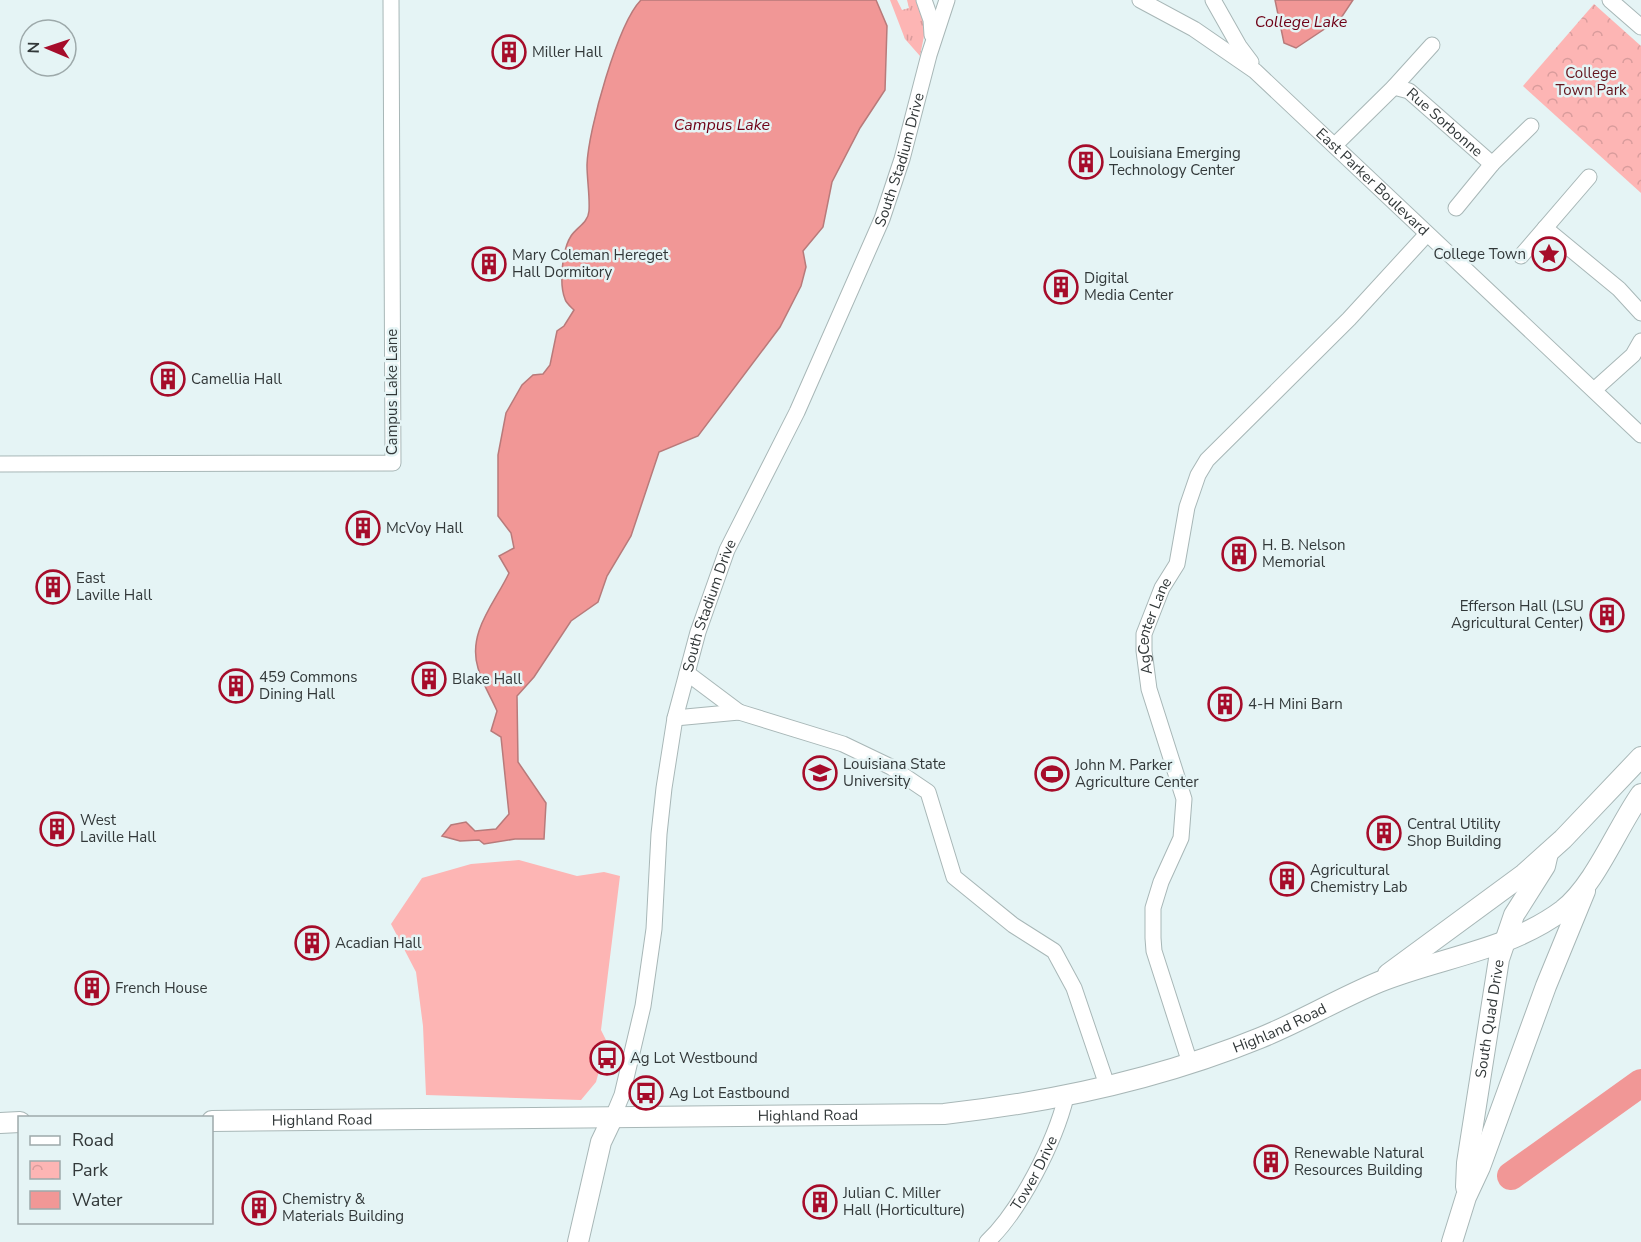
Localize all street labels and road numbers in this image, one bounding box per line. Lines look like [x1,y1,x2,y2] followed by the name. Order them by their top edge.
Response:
[1402,83,1487,161] street label: Rue Sorbonne
[870,90,929,230] street label: South Stadium Drive
[1312,124,1434,240] street label: East Parker Boulevard
[382,329,402,455] street label: Campus Lake Lane
[678,536,741,674] street label: South Stadium Drive
[1134,573,1176,676] street label: AgCenter Lane
[1470,958,1509,1079] street label: South Quad Drive
[1230,998,1330,1058] street label: Highland Road
[758,1105,858,1126] street label: Highland Road
[272,1109,372,1130] street label: Highland Road
[1006,1133,1062,1214] street label: Tower Drive

